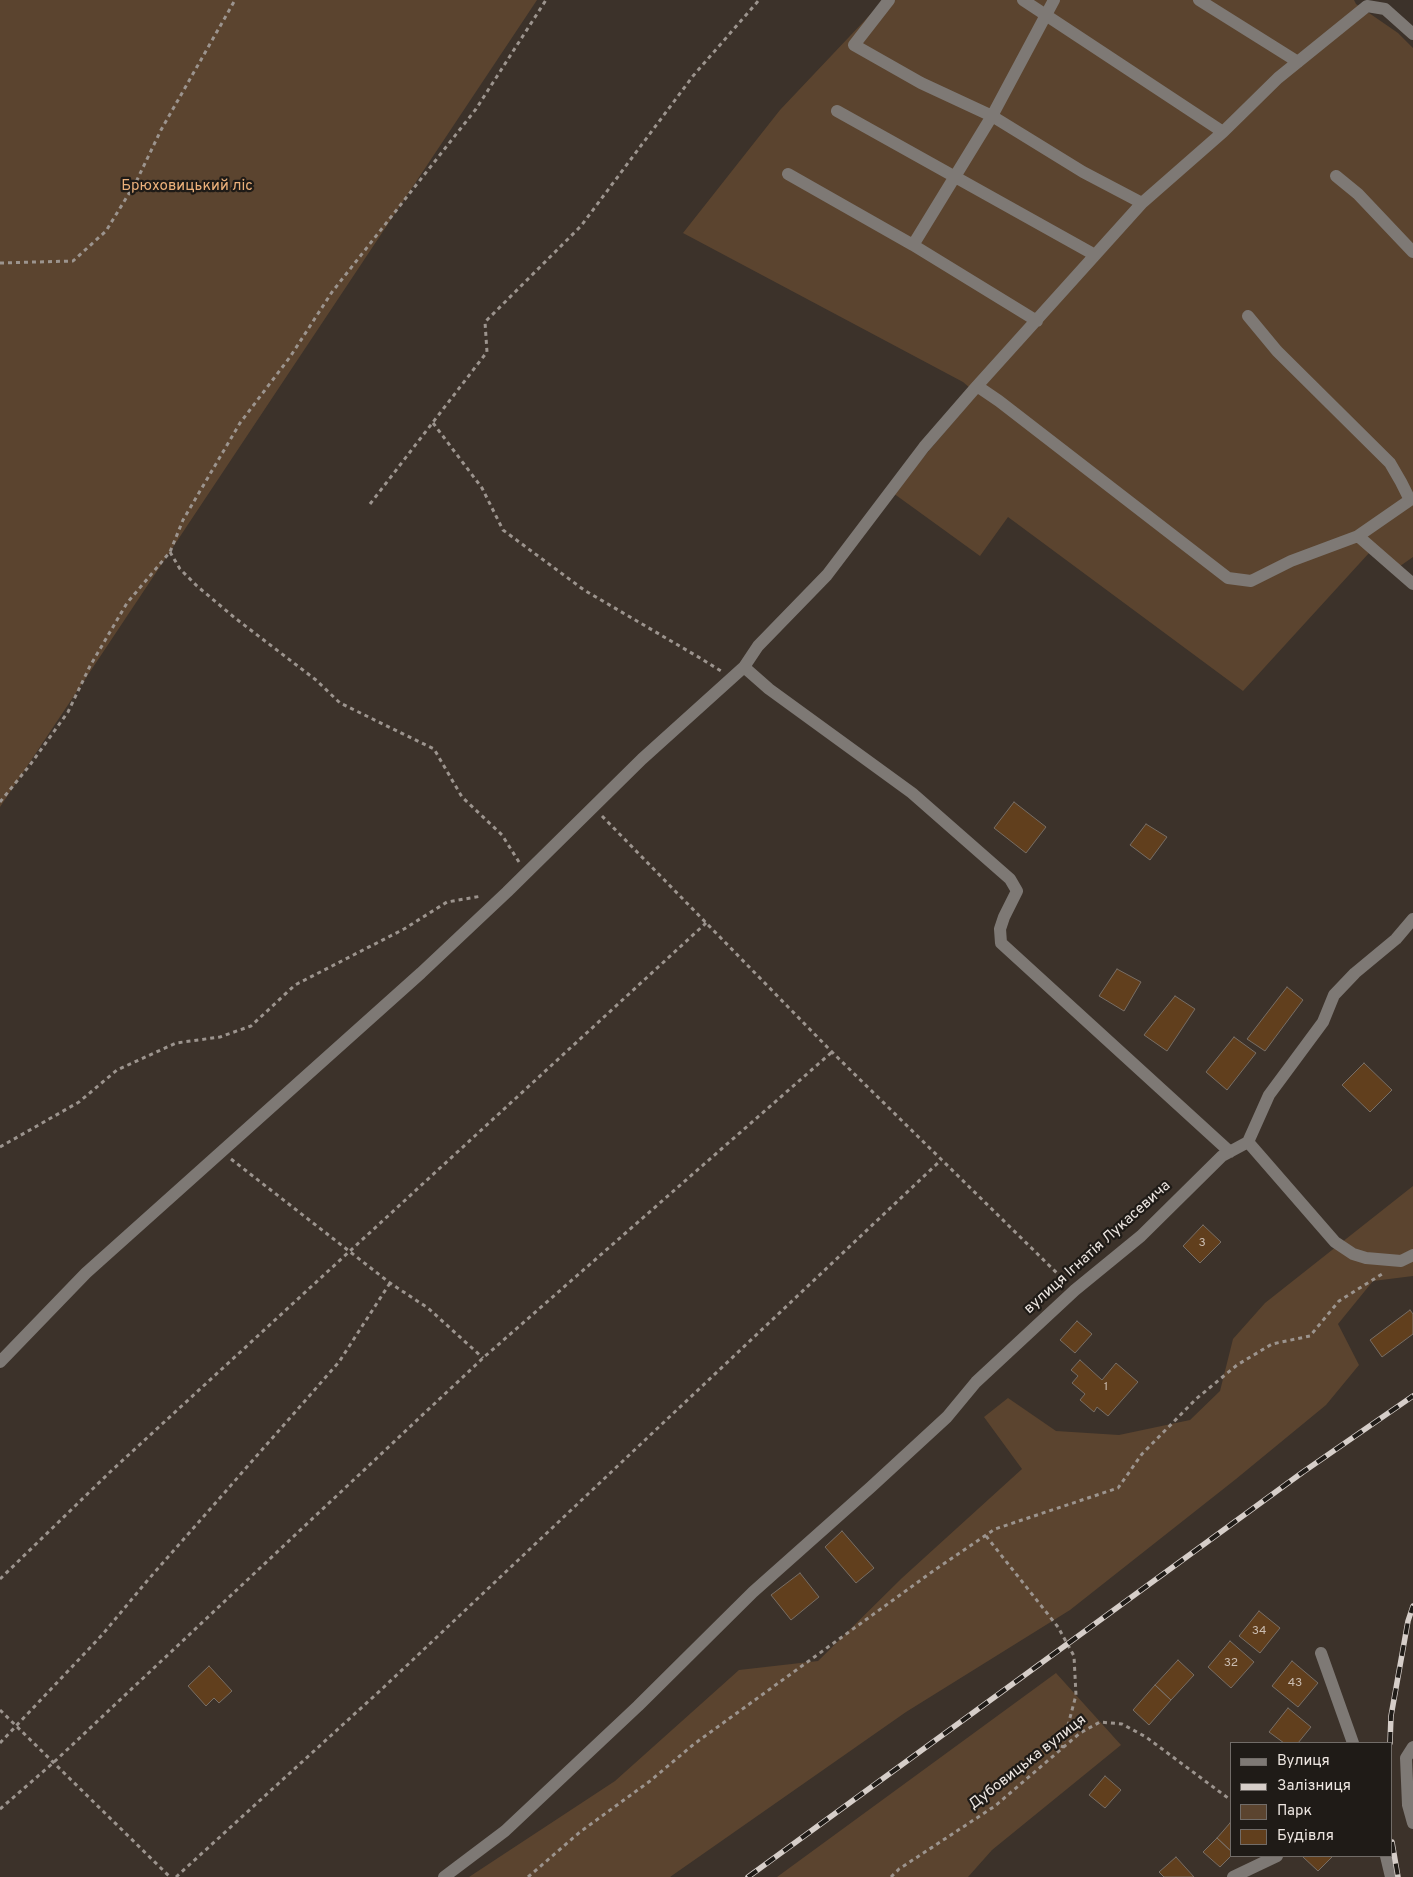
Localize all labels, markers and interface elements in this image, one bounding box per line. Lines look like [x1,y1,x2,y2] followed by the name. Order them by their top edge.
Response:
[121,178,253,196] park label: Брюховицький ліс
[1021,1177,1175,1319] street label: вулиця Ігнатія Лукасевича
[1198,1237,1206,1251] house number: 3
[1104,1381,1108,1395] house number: 1
[1252,1625,1266,1639] house number: 34
[1224,1657,1238,1671] house number: 32
[1288,1677,1302,1691] house number: 43
[966,1712,1090,1814] street label: Дубовицька вулиця
[1230,1742,1393,1857] legend
[1277,1752,1330,1771] text: Вулиця
[1277,1777,1351,1796] text: Залізниця
[1277,1802,1312,1821] text: Парк
[1277,1827,1334,1846] text: Будівля

